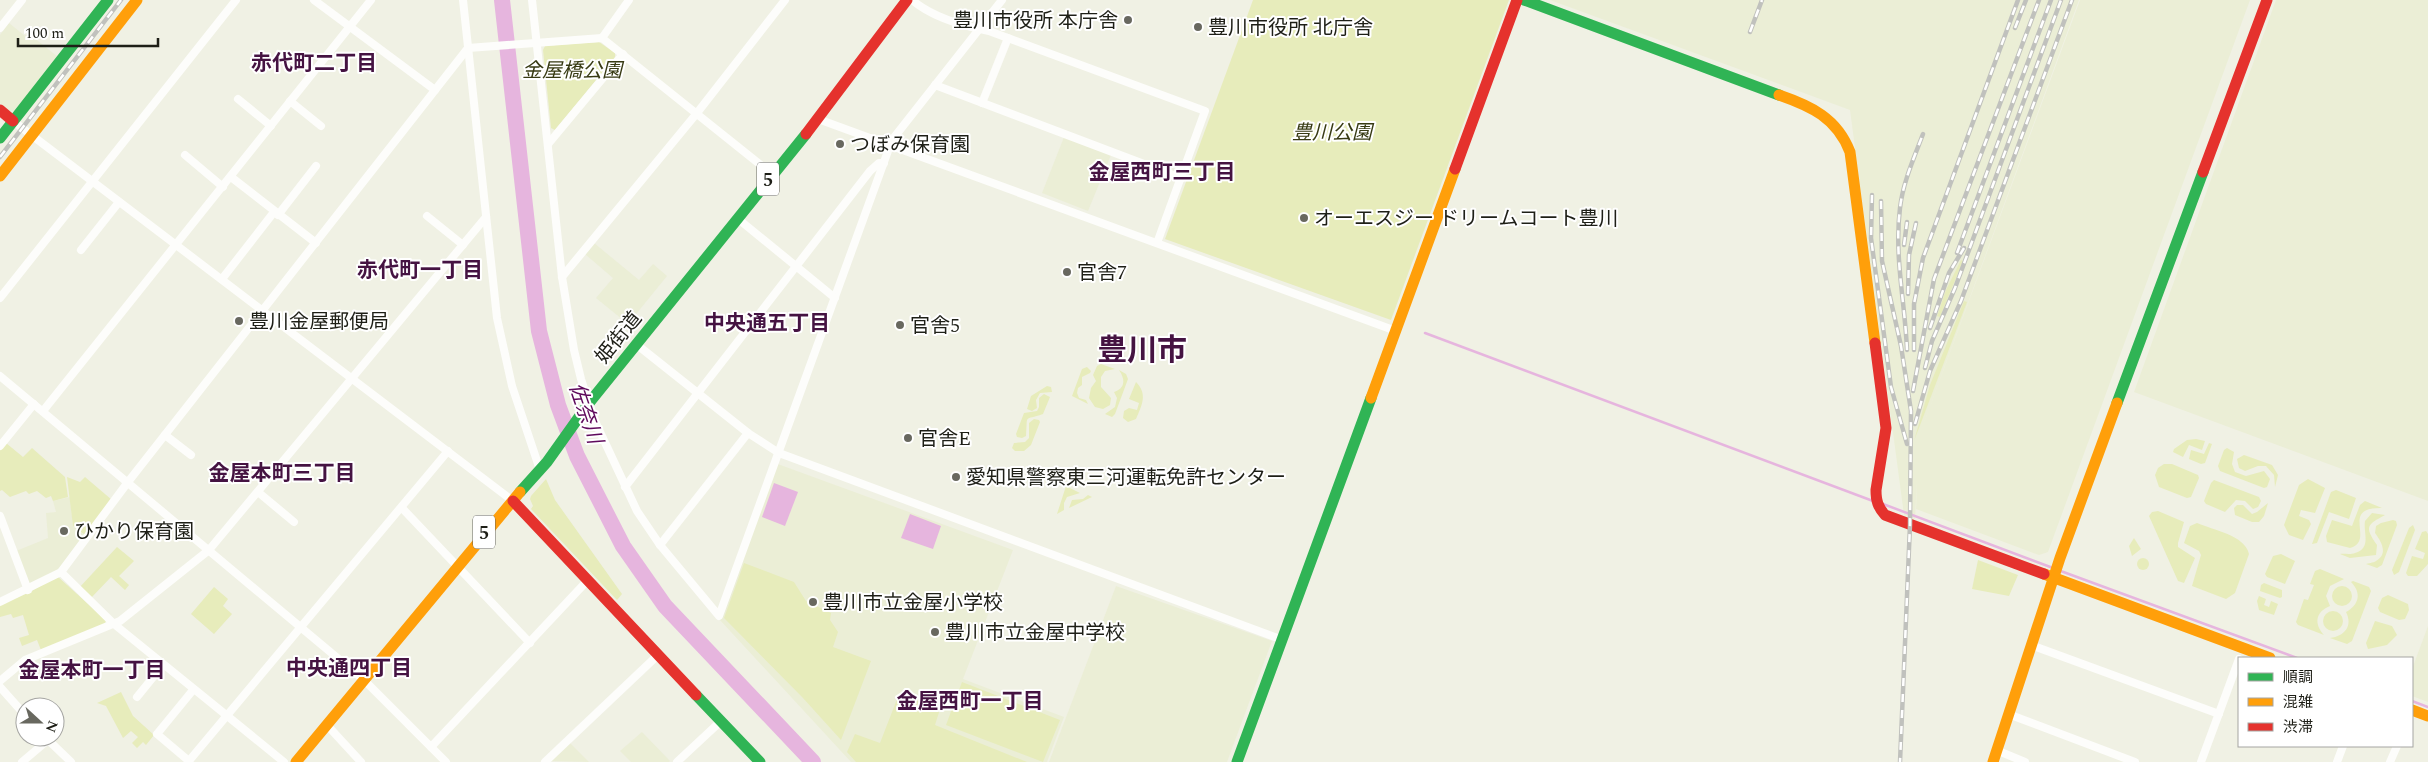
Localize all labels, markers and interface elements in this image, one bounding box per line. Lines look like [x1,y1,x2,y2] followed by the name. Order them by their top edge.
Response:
[953,6,1118,36] place label: 豊川市役所 本庁舎
[1208,13,1373,43] place label: 豊川市役所 北庁舎
[1122,14,1134,26] marker: 豊川市役所 本庁舎
[18,15,158,47] scale bar
[1192,21,1204,33] marker: 豊川市役所 北庁舎
[25,22,64,45] text: 100 m
[251,48,377,80] district label: 赤代町二丁目
[522,56,625,86] park label: 金屋橋公園
[1292,118,1375,148] park label: 豊川公園
[850,130,970,160] place label: つぼみ保育園
[834,138,846,150] marker: つぼみ保育園
[1089,157,1236,189] district label: 金屋西町三丁目
[757,162,779,195] road number: 5
[1314,204,1618,234] place label: オーエスジー ドリームコート豊川
[1298,212,1310,224] marker: オーエスジー ドリームコート豊川
[357,255,483,287] district label: 赤代町一丁目
[1077,258,1127,288] place label: 官舎7
[1061,266,1073,278] marker: 官舎7
[588,305,649,370] street label: 姫街道
[249,307,389,337] place label: 豊川金屋郵便局
[704,308,830,340] district label: 中央通五丁目
[910,311,960,341] place label: 官舎5
[233,315,245,327] marker: 豊川金屋郵便局
[894,319,906,331] marker: 官舎5
[1097,328,1187,374] district label: 豊川市
[560,378,611,450] water label: 佐奈川
[918,424,971,454] place label: 官舎E
[902,432,914,444] marker: 官舎E
[209,458,356,490] district label: 金屋本町三丁目
[966,463,1286,493] place label: 愛知県警察東三河運転免許センター
[950,471,962,483] marker: 愛知県警察東三河運転免許センター
[473,516,495,548] road number: 5
[74,517,194,547] place label: ひかり保育園
[58,525,70,537] marker: ひかり保育園
[823,588,1003,618] place label: 豊川市立金屋小学校
[807,596,819,608] marker: 豊川市立金屋小学校
[945,618,1125,648] place label: 豊川市立金屋中学校
[929,626,941,638] marker: 豊川市立金屋中学校
[286,653,412,685] district label: 中央通四丁目
[19,655,166,687] district label: 金屋本町一丁目
[2238,657,2413,747] legend
[2283,666,2313,689] text: 順調
[897,686,1044,718] district label: 金屋西町一丁目
[2283,691,2313,714] text: 混雑
[15,697,65,747] north arrow
[2283,716,2313,739] text: 渋滞
[40,717,64,736] text: N

